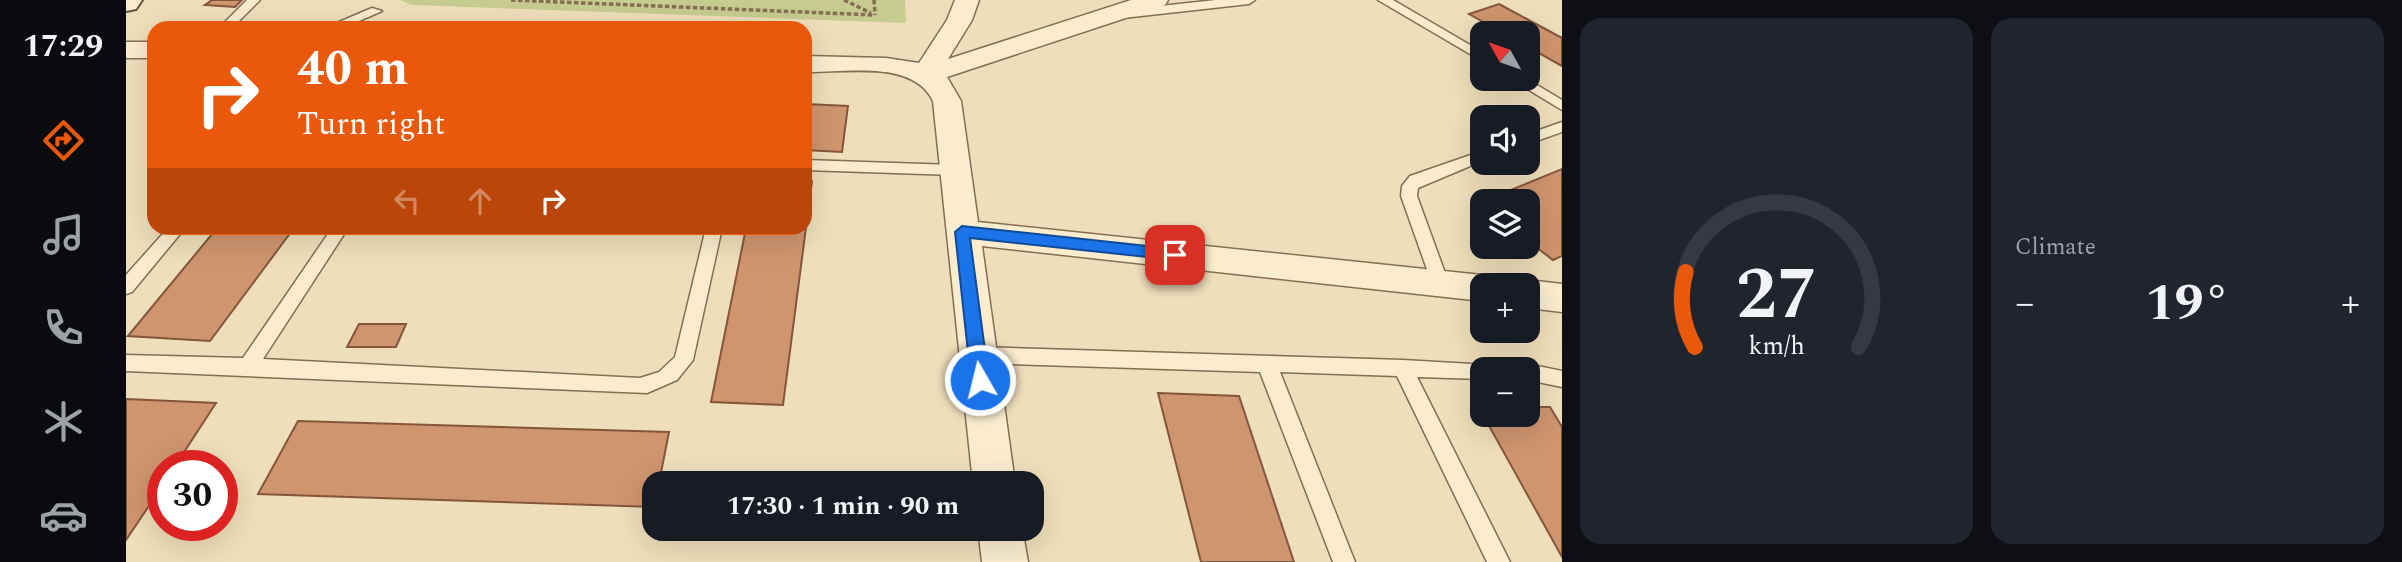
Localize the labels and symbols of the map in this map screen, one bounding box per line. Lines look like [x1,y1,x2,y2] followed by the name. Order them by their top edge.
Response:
[1470,21,1540,91] north arrow
[1145,225,1205,285] pin
[943,343,1017,417] position arrow
[147,450,238,541] speed limit sign: 30

